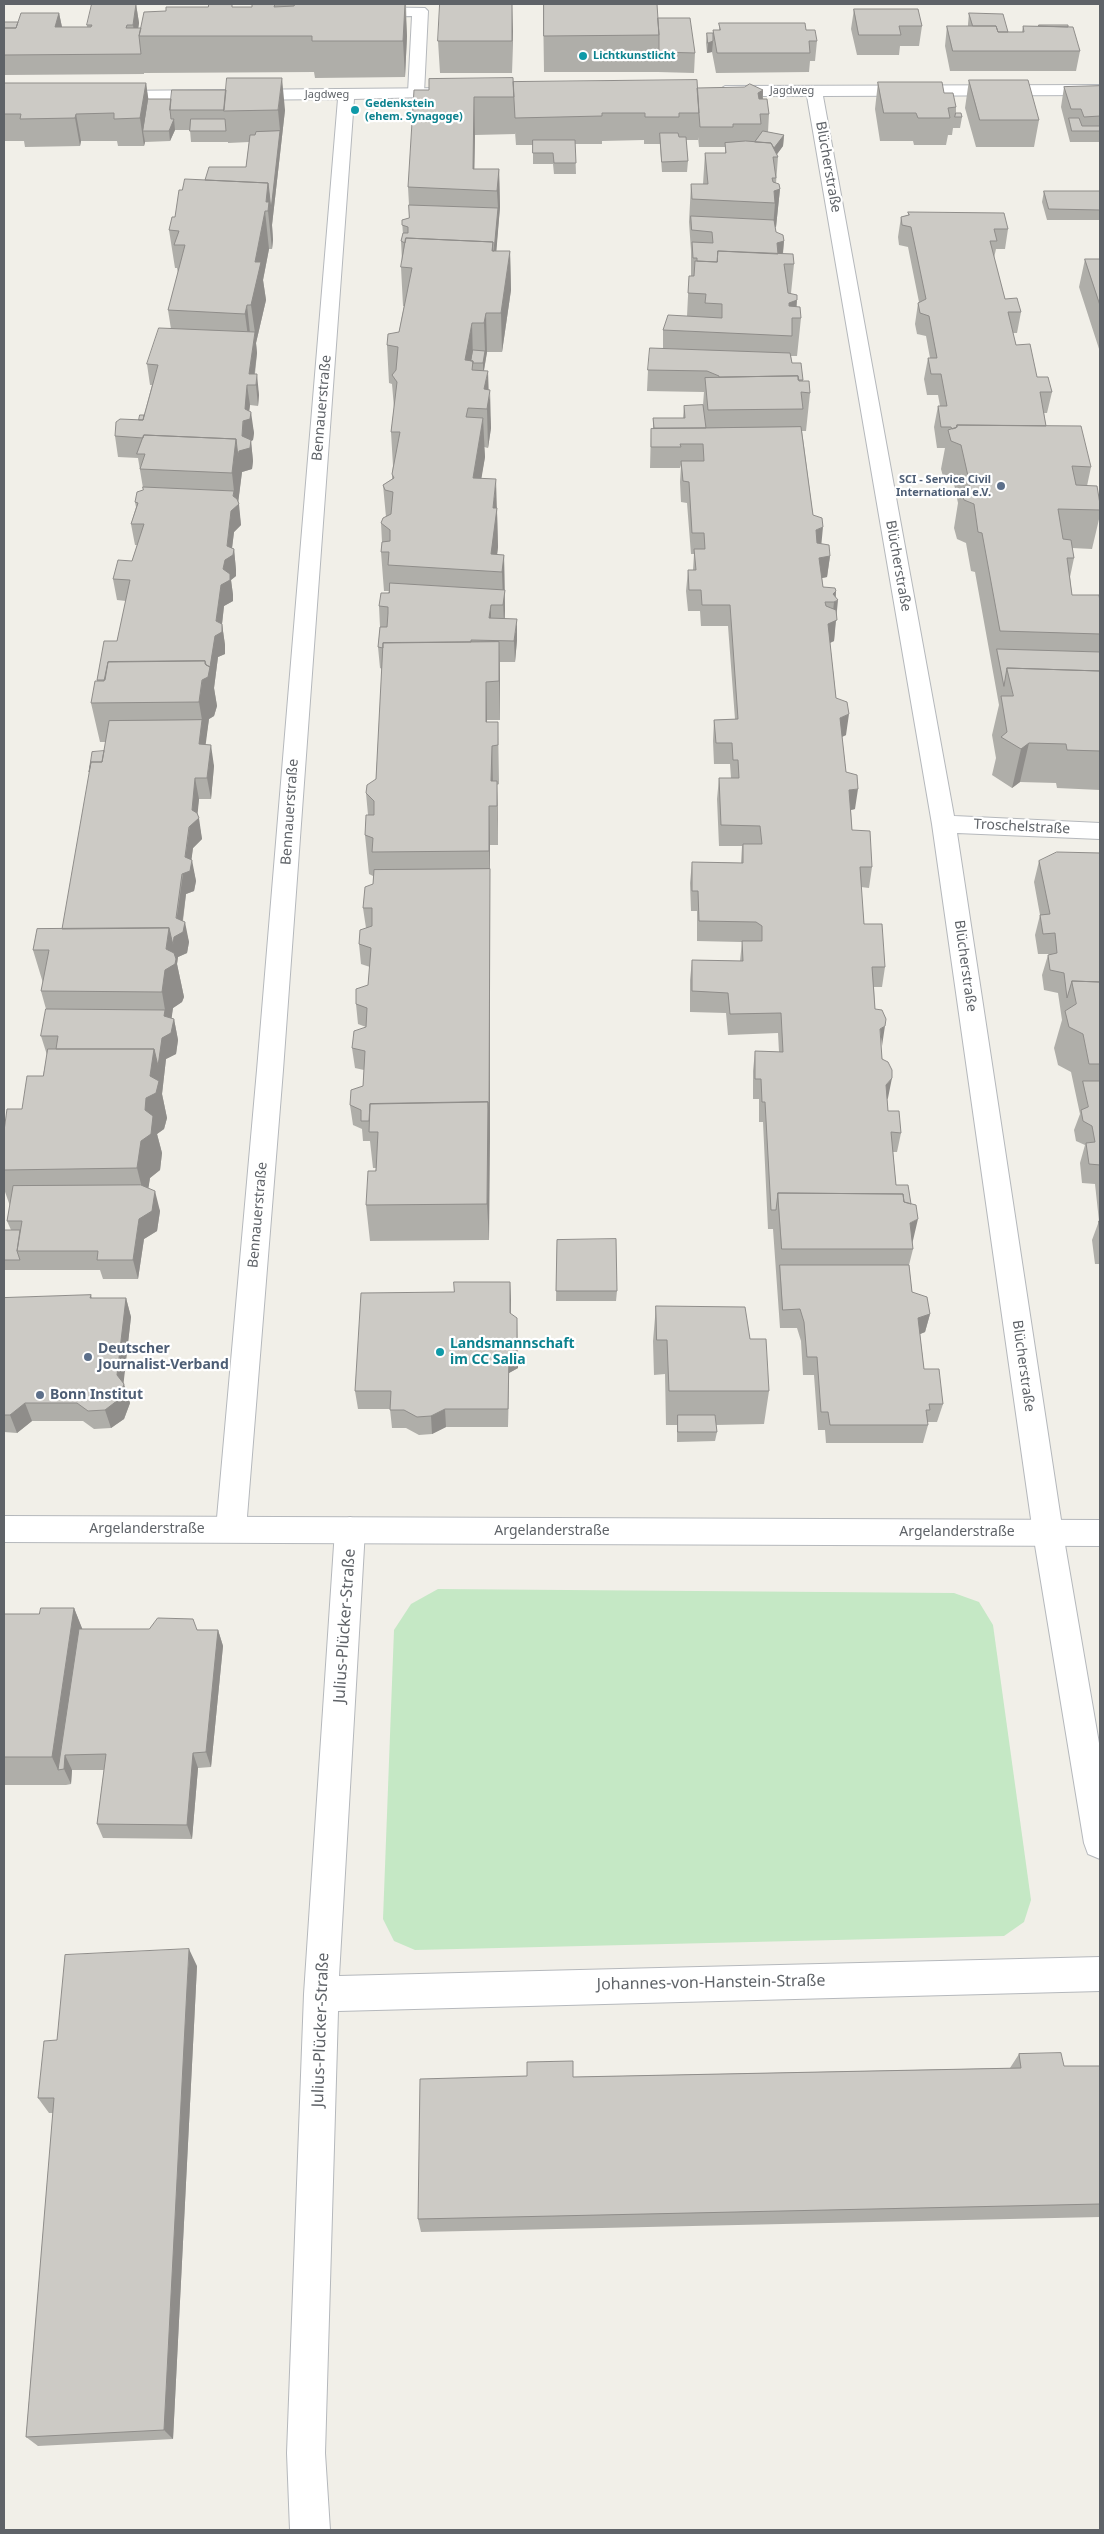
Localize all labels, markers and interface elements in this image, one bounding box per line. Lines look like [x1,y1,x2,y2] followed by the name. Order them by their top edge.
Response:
[593,49,676,63] place label: Lichtkunstlicht
[577,50,589,62] marker: Lichtkunstlicht
[770,84,814,98] street label: Jagdweg
[305,88,349,102] street label: Jagdweg
[365,97,463,123] place label: Gedenkstein (ehem. Synagoge)
[349,104,361,116] marker: Gedenkstein (ehem. Synagoge)
[812,120,844,214] street label: Blücherstraße
[309,354,335,462] street label: Bennauerstraße
[896,473,991,499] place label: SCI - Service Civil International e.V.
[995,480,1007,492] marker: SCI - Service Civil International e.V.
[882,519,914,613] street label: Blücherstraße
[278,758,302,866] street label: Bennauerstraße
[973,816,1071,838] street label: Troschelstraße
[950,919,980,1013] street label: Blücherstraße
[245,1161,271,1269] street label: Bennauerstraße
[1008,1319,1038,1413] street label: Blücherstraße
[450,1336,575,1368] place label: Landsmannschaft im CC Salia
[98,1341,229,1374] place label: Deutscher Journalist-Verband
[434,1346,446,1358] marker: Landsmannschaft im CC Salia
[82,1351,94,1363] marker: Deutscher Journalist-Verband
[50,1387,143,1403] place label: Bonn Institut
[34,1389,46,1401] marker: Bonn Institut
[89,1521,205,1537] street label: Argelanderstraße
[494,1523,610,1539] street label: Argelanderstraße
[899,1524,1015,1540] street label: Argelanderstraße
[330,1548,360,1704] street label: Julius-Plücker-Straße
[309,1952,333,2108] street label: Julius-Plücker-Straße
[597,1971,825,1995] street label: Johannes-von-Hanstein-Straße

